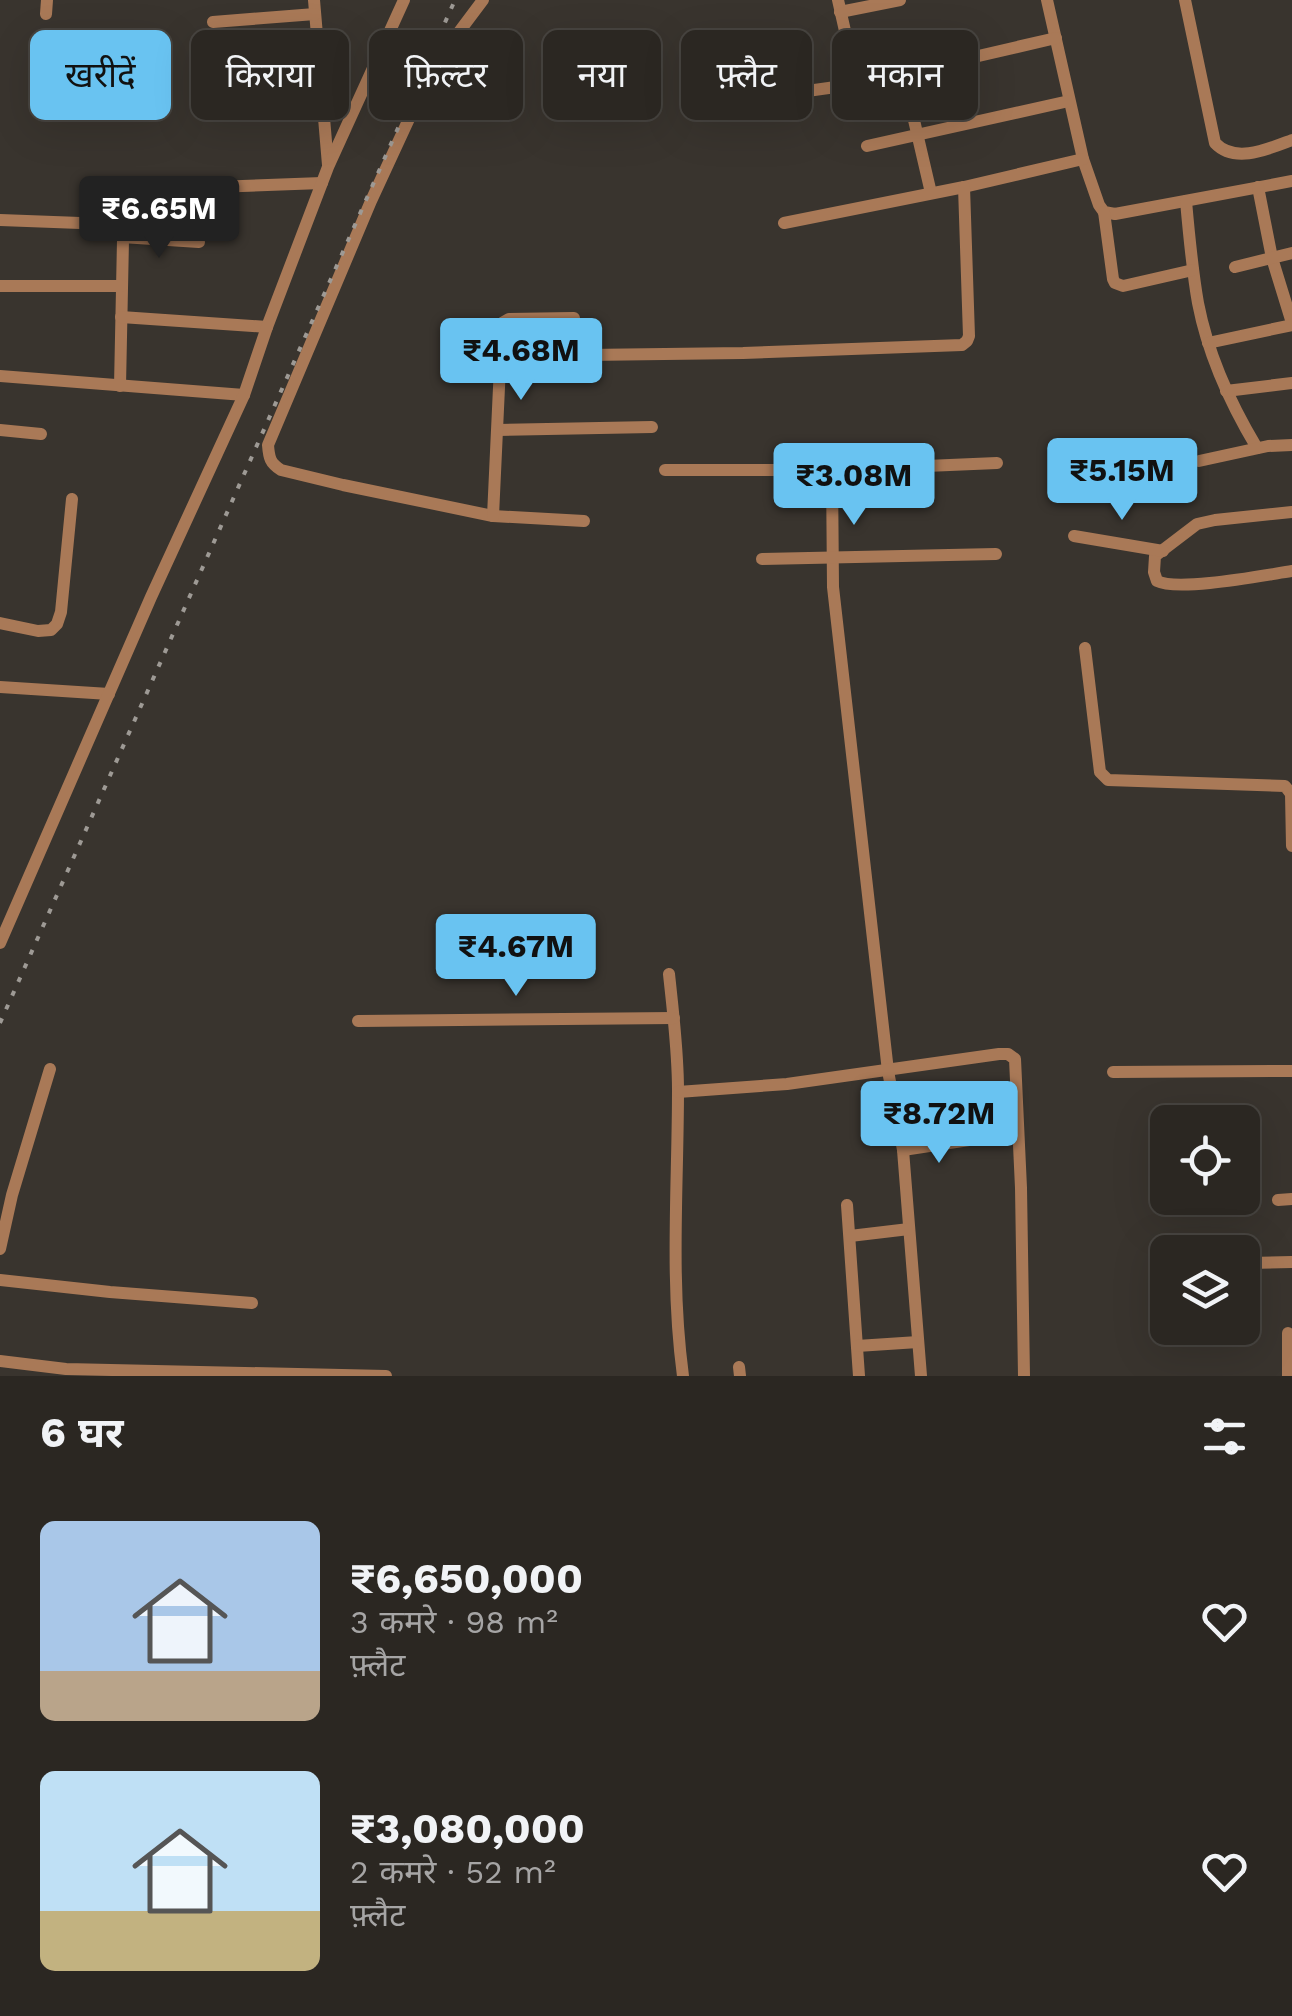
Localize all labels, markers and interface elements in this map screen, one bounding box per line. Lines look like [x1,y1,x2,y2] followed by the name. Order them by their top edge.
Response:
[30,30,171,120] chip: खरीदें
[191,30,349,120] chip: किराया
[369,30,523,120] chip: फ़िल्टर
[543,30,661,120] chip: नया
[681,30,812,120] chip: फ़्लैट
[832,30,978,120] chip: मकान
[78,176,240,261] pin: ₹6.65M
[101,189,217,227] text: ₹6.65M
[440,318,602,403] pin: ₹4.68M
[462,331,580,369] text: ₹4.68M
[1041,438,1203,523] pin: ₹5.15M
[773,443,935,528] pin: ₹3.08M
[1069,451,1175,489] text: ₹5.15M
[796,456,912,494] text: ₹3.08M
[435,914,597,999] pin: ₹4.67M
[458,927,574,965] text: ₹4.67M
[858,1081,1020,1166] pin: ₹8.72M
[883,1094,995,1132] text: ₹8.72M
[1150,1105,1260,1345] map controls
[1150,1105,1260,1215] button: locate
[1150,1235,1260,1345] button: layers
[40,1408,124,1457] text: 6 घर
[1197,1409,1252,1464] icon: filters
[350,1554,583,1603] text: ₹6,650,000
[120,1561,240,1681] icon: home
[1197,1594,1252,1649] icon: heart
[350,1603,558,1641] text: 3 कमरे · 98 m²
[350,1646,405,1684] text: फ़्लैट
[350,1804,585,1853] text: ₹3,080,000
[120,1811,240,1931] icon: home
[1197,1844,1252,1899] icon: heart
[350,1853,556,1891] text: 2 कमरे · 52 m²
[350,1896,405,1934] text: फ़्लैट

